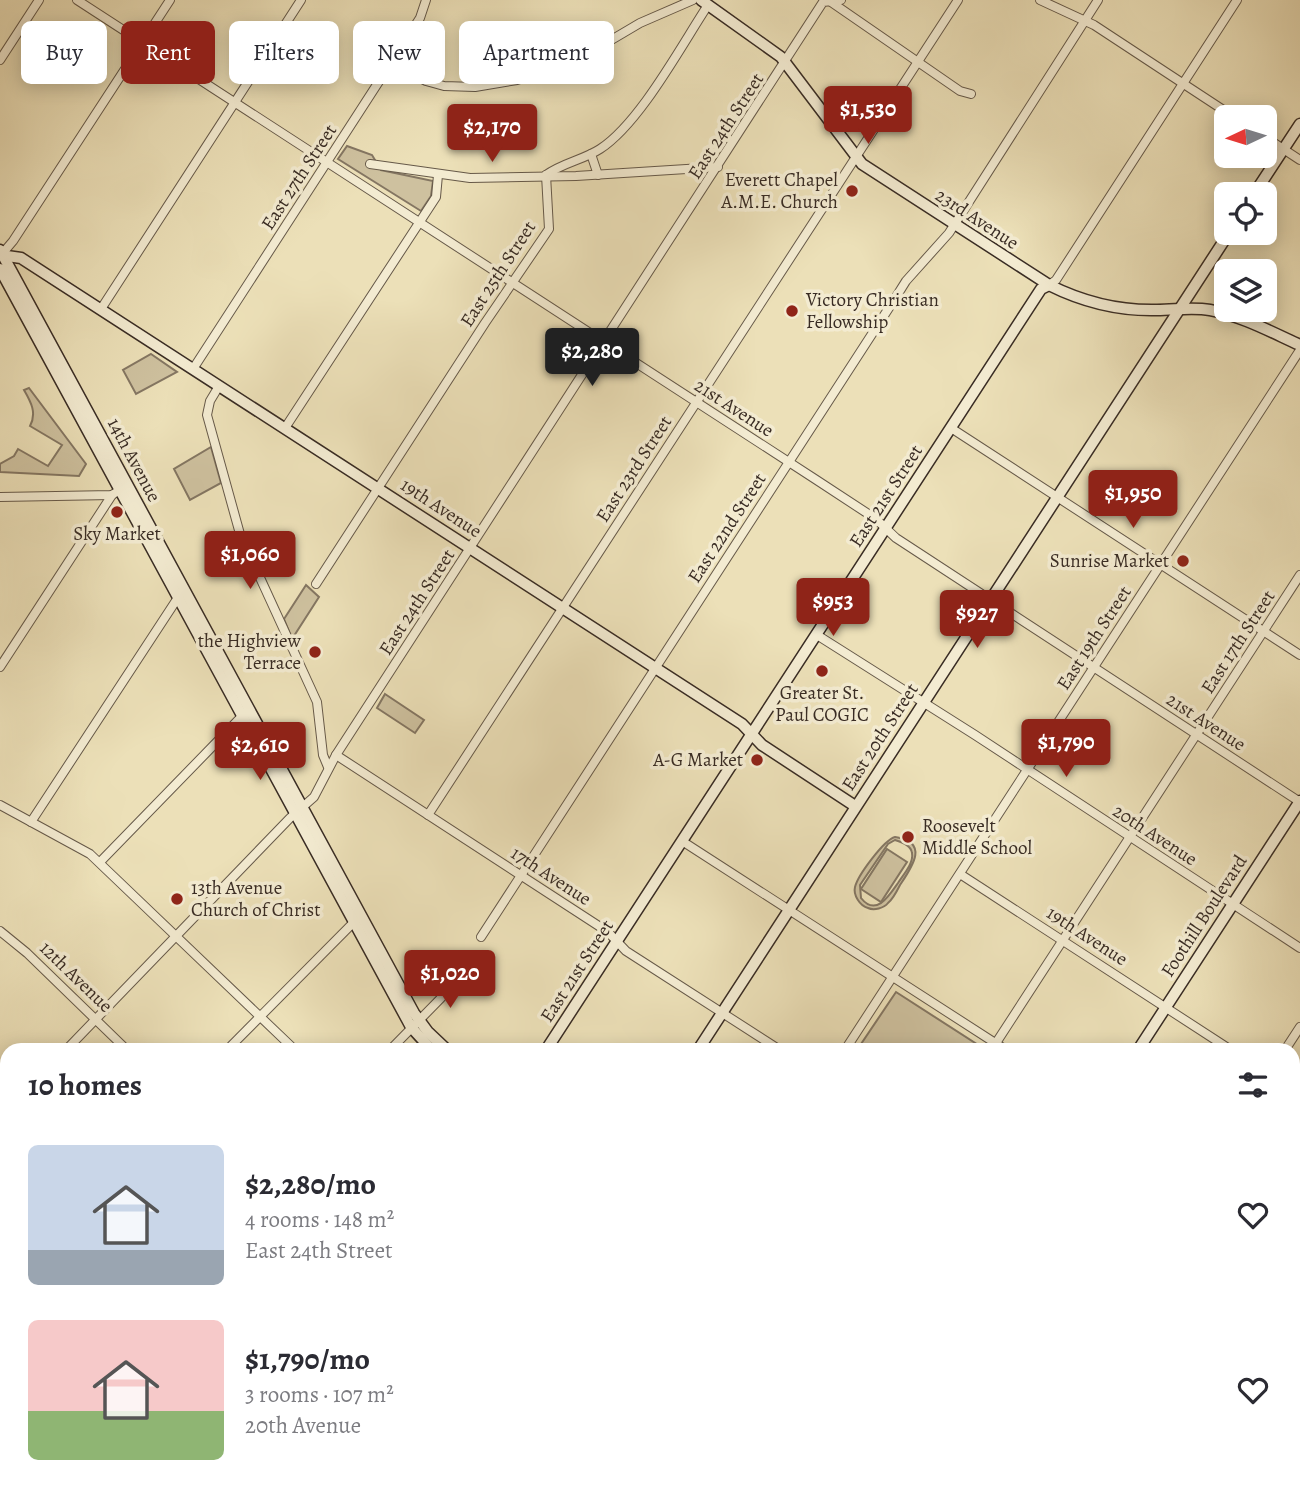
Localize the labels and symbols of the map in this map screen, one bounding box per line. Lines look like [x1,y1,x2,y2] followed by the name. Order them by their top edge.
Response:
[682,68,770,184] street label: East 24th Street
[811,86,925,146] pin: $1,530
[435,104,549,164] pin: $2,170
[1214,105,1278,168] north arrow
[255,119,343,235] street label: East 27th Street
[720,167,838,215] place label: Everett Chapel A.M.E. Church
[930,182,1024,256] street label: 23rd Avenue
[844,183,860,199] marker: Everett Chapel A.M.E. Church
[454,216,542,332] street label: East 25th Street
[805,287,939,335] place label: Victory Christian Fellowship
[784,303,800,319] marker: Victory Christian Fellowship
[535,328,649,388] pin: $2,280
[689,373,779,443] street label: 21st Avenue
[590,411,678,527] street label: East 23rd Street
[101,413,167,507] street label: 14th Avenue
[843,440,929,552] street label: East 21st Street
[682,468,772,588] street label: East 22nd Street
[1076,470,1190,530] pin: $1,950
[395,472,487,544] street label: 19th Avenue
[109,504,125,520] marker: Sky Market
[73,521,161,547] place label: Sky Market
[193,532,307,591] pin: $1,060
[373,544,461,660] street label: East 24th Street
[1050,548,1169,574] place label: Sunrise Market
[1175,553,1191,569] marker: Sunrise Market
[792,578,874,638] pin: $953
[1051,581,1137,695] street label: East 19th Street
[1195,585,1281,699] street label: East 17th Street
[936,590,1018,650] pin: $927
[198,628,302,676] place label: the Highview Terrace
[307,644,323,660] marker: the Highview Terrace
[814,663,830,679] marker: Greater St. Paul COGIC
[835,678,925,796] street label: East 20th Street
[775,680,869,728] place label: Greater St. Paul COGIC
[1161,687,1251,757] street label: 21st Avenue
[1009,720,1123,779] pin: $1,790
[203,722,317,782] pin: $2,610
[652,747,743,773] place label: A-G Market
[749,752,765,768] marker: A-G Market
[1108,798,1202,872] street label: 20th Avenue
[922,813,1032,861] place label: Roosevelt Middle School
[900,829,916,845] marker: Roosevelt Middle School
[506,840,596,912] street label: 17th Avenue
[1155,849,1254,982] street label: Foothill Boulevard
[191,875,320,923] place label: 13th Avenue Church of Christ
[169,891,185,907] marker: 13th Avenue Church of Christ
[1041,900,1133,972] street label: 19th Avenue
[534,915,620,1027] street label: East 21st Street
[34,936,118,1018] street label: 12th Avenue
[393,950,507,1010] pin: $1,020

